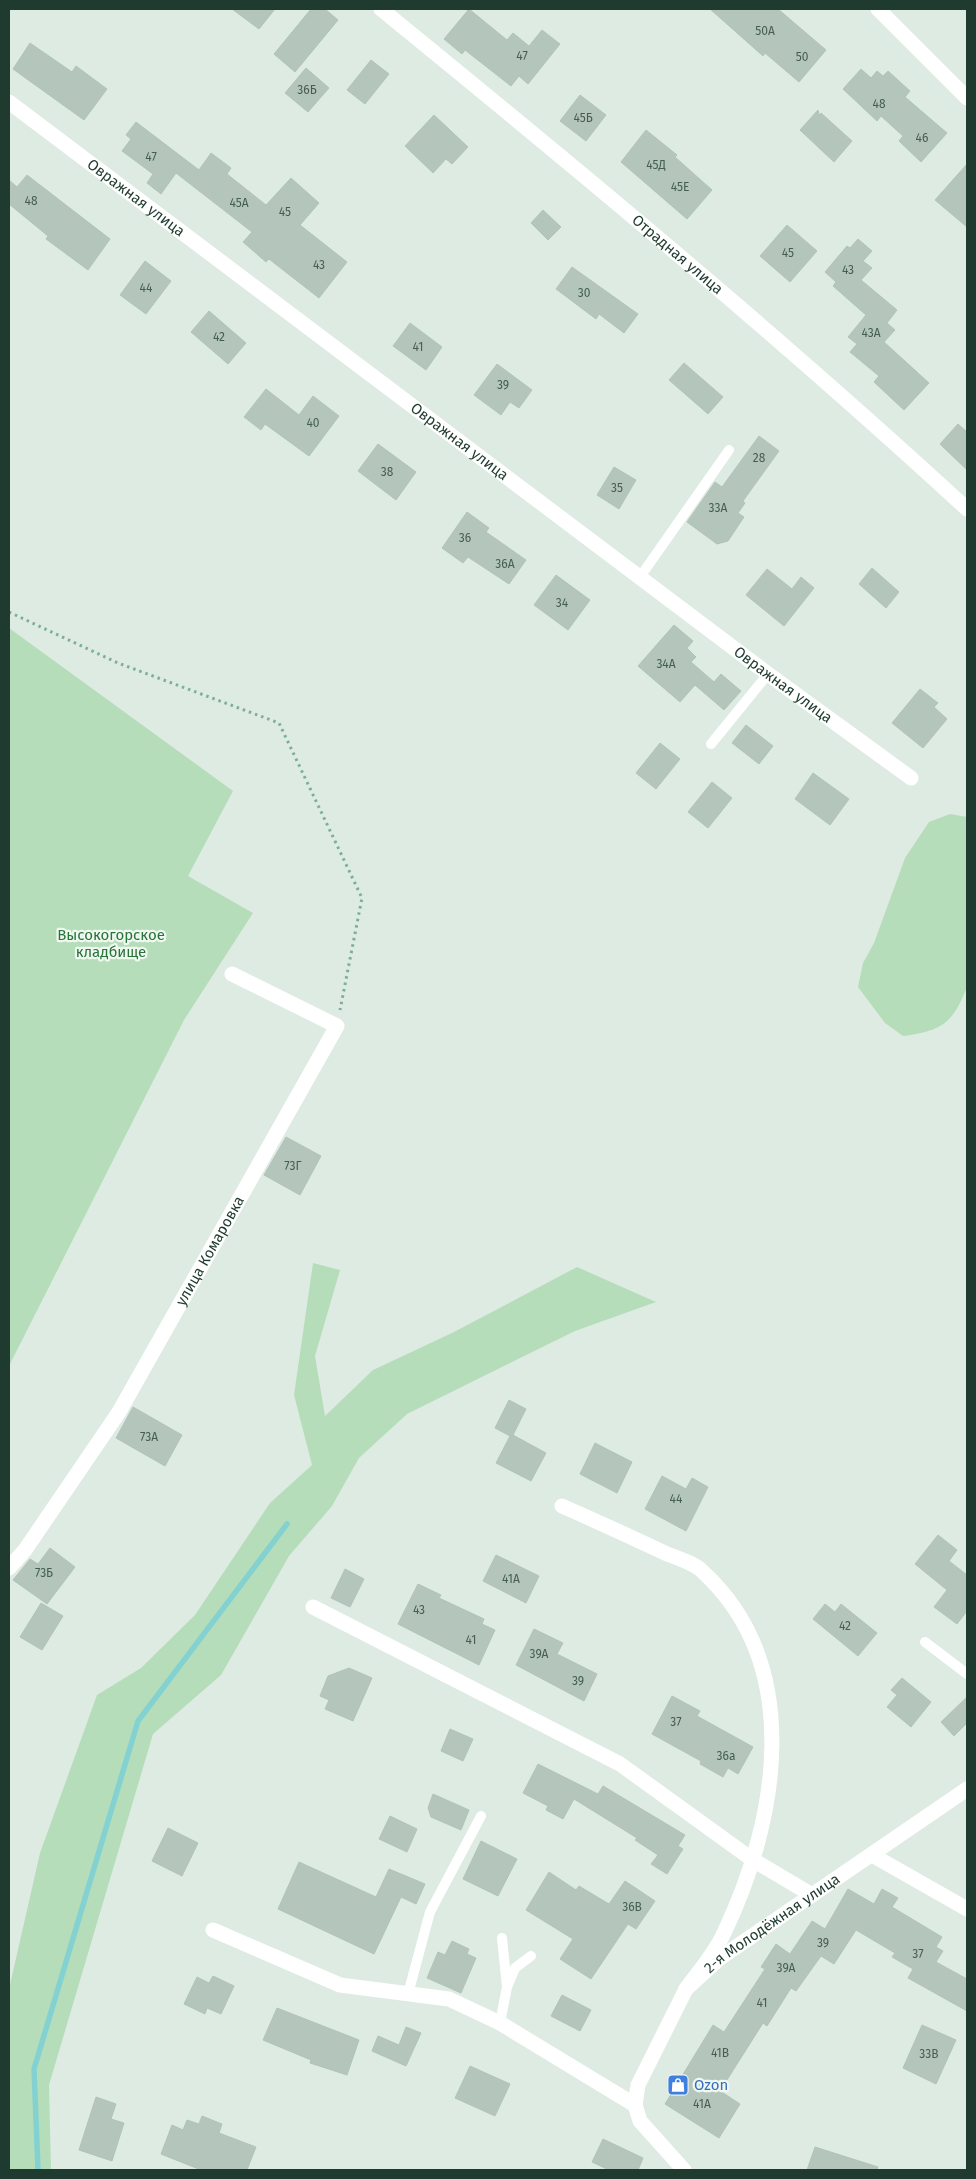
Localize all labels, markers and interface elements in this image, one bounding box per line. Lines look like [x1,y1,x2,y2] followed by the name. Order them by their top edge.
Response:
[755,24,775,38] house number: 50А
[516,49,528,63] house number: 47
[796,50,809,64] house number: 50
[297,83,317,97] house number: 36Б
[873,97,886,111] house number: 48
[573,111,593,125] house number: 45Б
[916,131,928,145] house number: 46
[145,150,157,164] house number: 47
[84,155,188,240] street label: Овражная улица
[646,158,666,172] house number: 45Д
[671,180,689,194] house number: 45Е
[25,194,38,208] house number: 48
[229,196,249,210] house number: 45А
[279,205,291,219] house number: 45
[628,211,727,298] street label: Отрадная улица
[782,246,794,260] house number: 45
[313,258,325,272] house number: 43
[842,263,854,277] house number: 43
[140,281,153,295] house number: 44
[578,286,591,300] house number: 30
[861,326,881,340] house number: 43А
[213,330,225,344] house number: 42
[413,340,423,354] house number: 41
[497,378,509,392] house number: 39
[407,399,512,484] street label: Овражная улица
[306,416,320,430] house number: 40
[753,451,766,465] house number: 28
[381,465,394,479] house number: 38
[611,481,623,495] house number: 35
[709,501,728,515] house number: 33А
[459,531,471,545] house number: 36
[495,557,515,571] house number: 36А
[556,596,569,610] house number: 34
[730,643,836,727] street label: Овражная улица
[656,657,676,671] house number: 34А
[57,926,165,961] park label: Высокогорское кладбище
[284,1159,302,1173] house number: 73Г
[172,1193,248,1309] street label: улица Комаровка
[140,1430,158,1444] house number: 73А
[670,1492,683,1506] house number: 44
[35,1566,53,1580] house number: 73Б
[502,1572,520,1586] house number: 41А
[413,1603,425,1617] house number: 43
[839,1619,851,1633] house number: 42
[466,1633,476,1647] house number: 41
[530,1647,549,1661] house number: 39А
[572,1674,584,1688] house number: 39
[670,1715,682,1729] house number: 37
[717,1749,735,1763] house number: 36а
[700,1870,843,1977] street label: 2-я Молодёжная улица
[622,1900,642,1914] house number: 36В
[817,1936,829,1950] house number: 39
[912,1947,924,1961] house number: 37
[777,1961,796,1975] house number: 39А
[757,1996,767,2010] house number: 41
[711,2046,729,2060] house number: 41В
[919,2047,939,2061] house number: 33В
[666,2073,690,2097] shop icon: Ozon
[694,2076,728,2094] place label: Ozon
[693,2097,711,2111] house number: 41А

